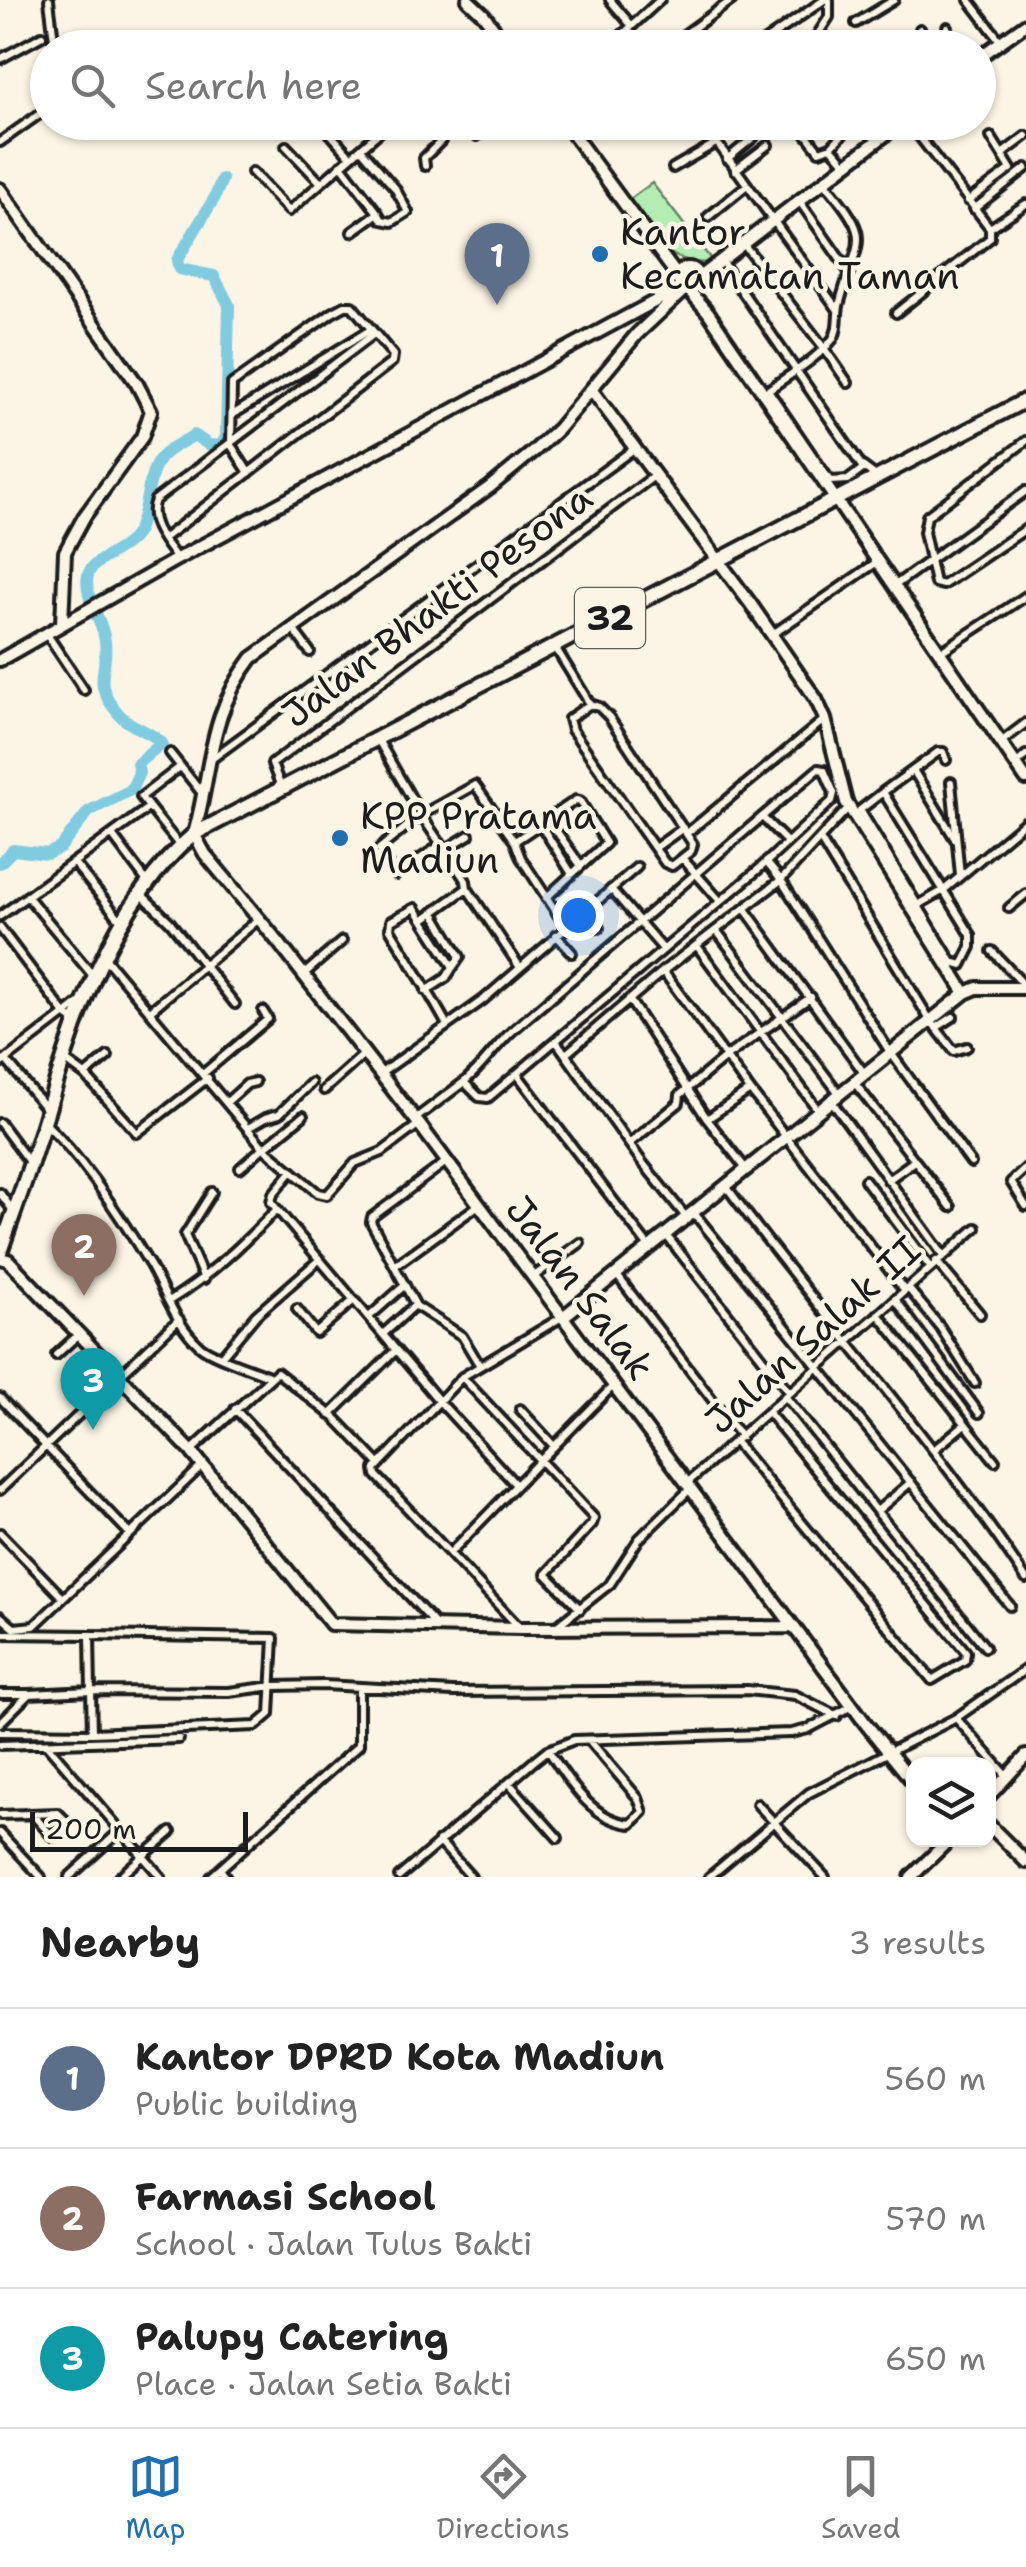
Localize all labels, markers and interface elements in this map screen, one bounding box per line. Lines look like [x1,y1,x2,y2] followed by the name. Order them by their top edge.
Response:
[30,30,996,140] search box
[65,58,120,113] icon: search
[145,60,362,111] text: Search here
[620,206,960,301] place label: Kantor Kecamatan Taman
[464,222,530,305] pin: 1
[589,243,611,265] marker: Kantor Kecamatan Taman
[271,472,602,739] street label: Jalan Bhakti Pesona
[575,588,645,648] road number: 32
[360,790,597,885] place label: KPP Pratama Madiun
[329,827,351,849] marker: KPP Pratama Madiun
[553,890,604,941] your location
[494,1185,666,1390] street label: Jalan Salak
[52,1214,116,1296] pin: 2
[694,1224,931,1445] street label: Jalan Salak II
[61,1348,126,1430] pin: 3
[906,1757,996,1847] map controls
[906,1757,996,1847] button: layers
[30,1807,248,1852] scale bar
[45,1810,136,1848] text: 200 m
[40,1914,200,1970] text: Nearby
[849,1921,986,1964] text: 3 results
[135,2031,664,2082] text: Kantor DPRD Kota Madiun
[65,2057,80,2100] text: 1
[884,2057,986,2100] text: 560 m
[135,2082,358,2125] text: Public building
[135,2171,436,2222] text: Farmasi School
[61,2197,84,2240] text: 2
[885,2197,986,2240] text: 570 m
[135,2222,532,2265] text: School · Jalan Tulus Bakti
[135,2311,448,2362] text: Palupy Catering
[61,2337,84,2380] text: 3
[885,2337,986,2380] text: 650 m
[135,2362,512,2405] text: Place · Jalan Setia Bakti
[126,2449,185,2547] tab: Map
[436,2449,570,2547] tab: Directions
[821,2449,900,2547] tab: Saved

